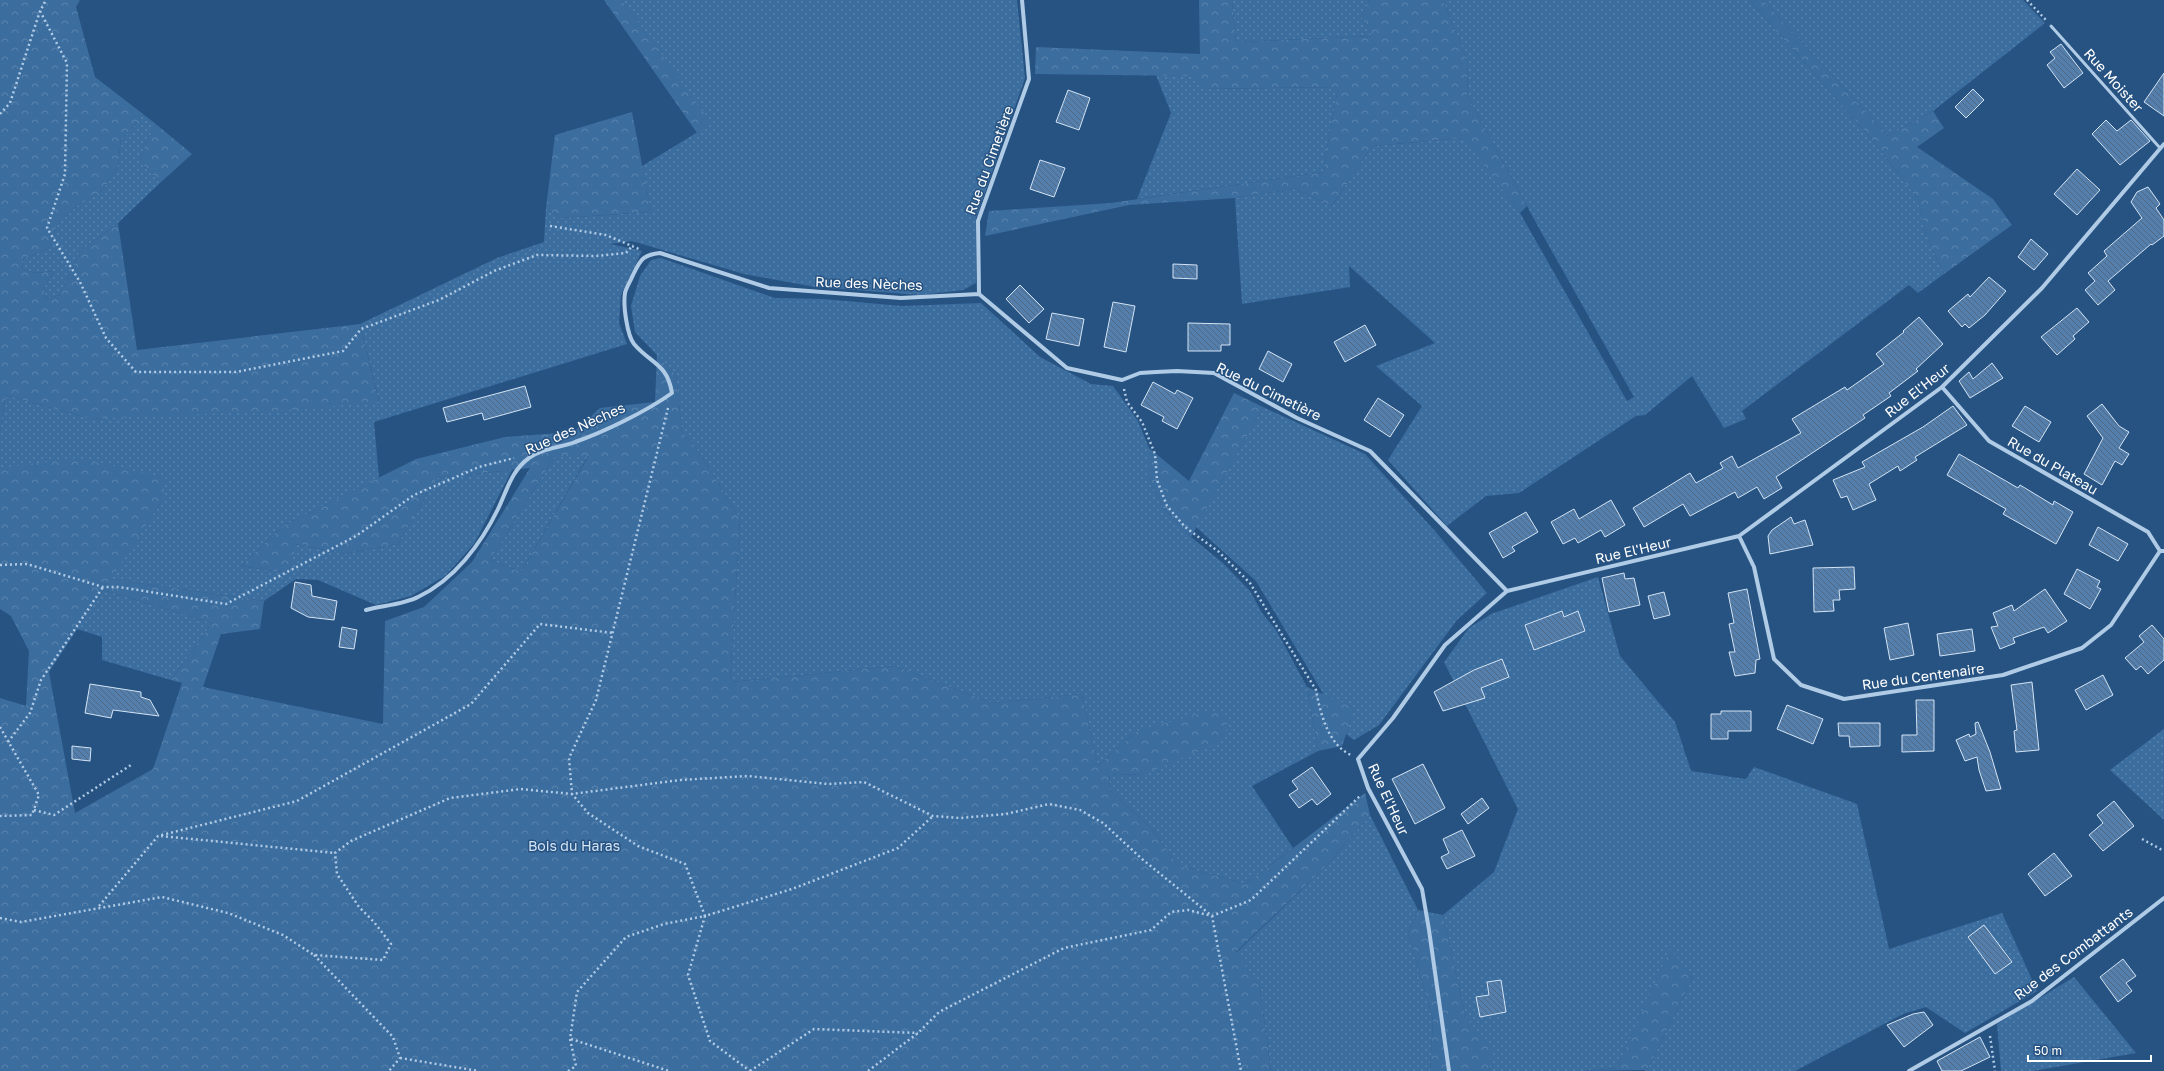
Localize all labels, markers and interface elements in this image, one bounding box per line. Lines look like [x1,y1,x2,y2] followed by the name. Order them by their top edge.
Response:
[2081,45,2147,116] street label: Rue Moister
[961,103,1017,217] street label: Rue du Cimetière
[815,273,923,293] street label: Rue des Nèches
[1214,358,1324,424] street label: Rue du Cimetière
[1881,359,1953,421] street label: Rue El'Heur
[522,398,628,458] street label: Rue des Nèches
[2005,432,2101,498] street label: Rue du Plateau
[1593,533,1673,567] street label: Rue El'Heur
[1861,659,1985,693] street label: Rue du Centenaire
[1365,760,1413,838] street label: Rue El'Heur
[528,837,620,854] park label: Bois du Haras
[2010,903,2136,1003] street label: Rue des Combattants
[2028,1037,2151,1063] scale bar
[2034,1043,2062,1058] text: 50 m

